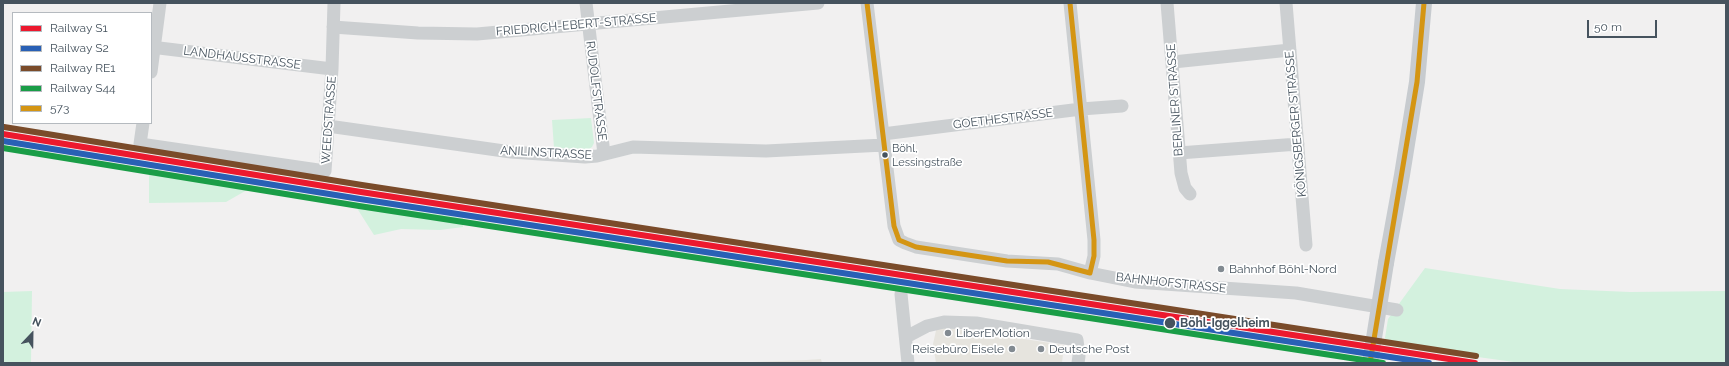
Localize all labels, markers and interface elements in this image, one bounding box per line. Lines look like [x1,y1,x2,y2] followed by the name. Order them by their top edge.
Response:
[495,11,657,39] street label: FRIEDRICH-EBERT-STRASSE
[12,12,152,124] legend
[1589,12,1659,38] scale bar
[1594,20,1622,34] text: 50 m
[50,21,108,35] text: Railway S1
[583,40,609,142] street label: RUDOLFSTRASSE
[50,41,109,55] text: Railway S2
[1164,43,1186,157] street label: BERLINER STRASSE
[182,44,302,72] street label: LANDHAUSSTRASSE
[1282,50,1310,198] street label: KÖNIGSBERGER STRASSE
[50,61,115,75] text: Railway RE1
[319,76,339,164] street label: WEEDSTRASSE
[50,81,116,95] text: Railway S44
[50,101,69,115] text: 573
[952,106,1054,132] street label: GOETHESTRASSE
[892,142,962,168] place label: Böhl, Lessingstraße
[500,143,592,163] street label: ANILINSTRASSE
[880,150,890,160] marker: Böhl, Lessingstraße
[1229,262,1337,276] place label: Bahnhof Böhl-Nord
[1216,264,1226,274] marker: Bahnhof Böhl-Nord
[1115,270,1227,296] street label: BAHNHOFSTRASSE
[12,314,52,354] north arrow
[30,315,43,330] text: N
[1163,316,1177,330] marker: Böhl-Iggelheim
[1180,316,1270,330] place label: Böhl-Iggelheim
[956,326,1030,340] place label: LiberEMotion
[943,328,953,338] marker: LiberEMotion
[912,342,1004,356] place label: Reisebüro Eisele
[1049,342,1130,356] place label: Deutsche Post
[1007,344,1017,354] marker: Reisebüro Eisele
[1036,344,1046,354] marker: Deutsche Post

